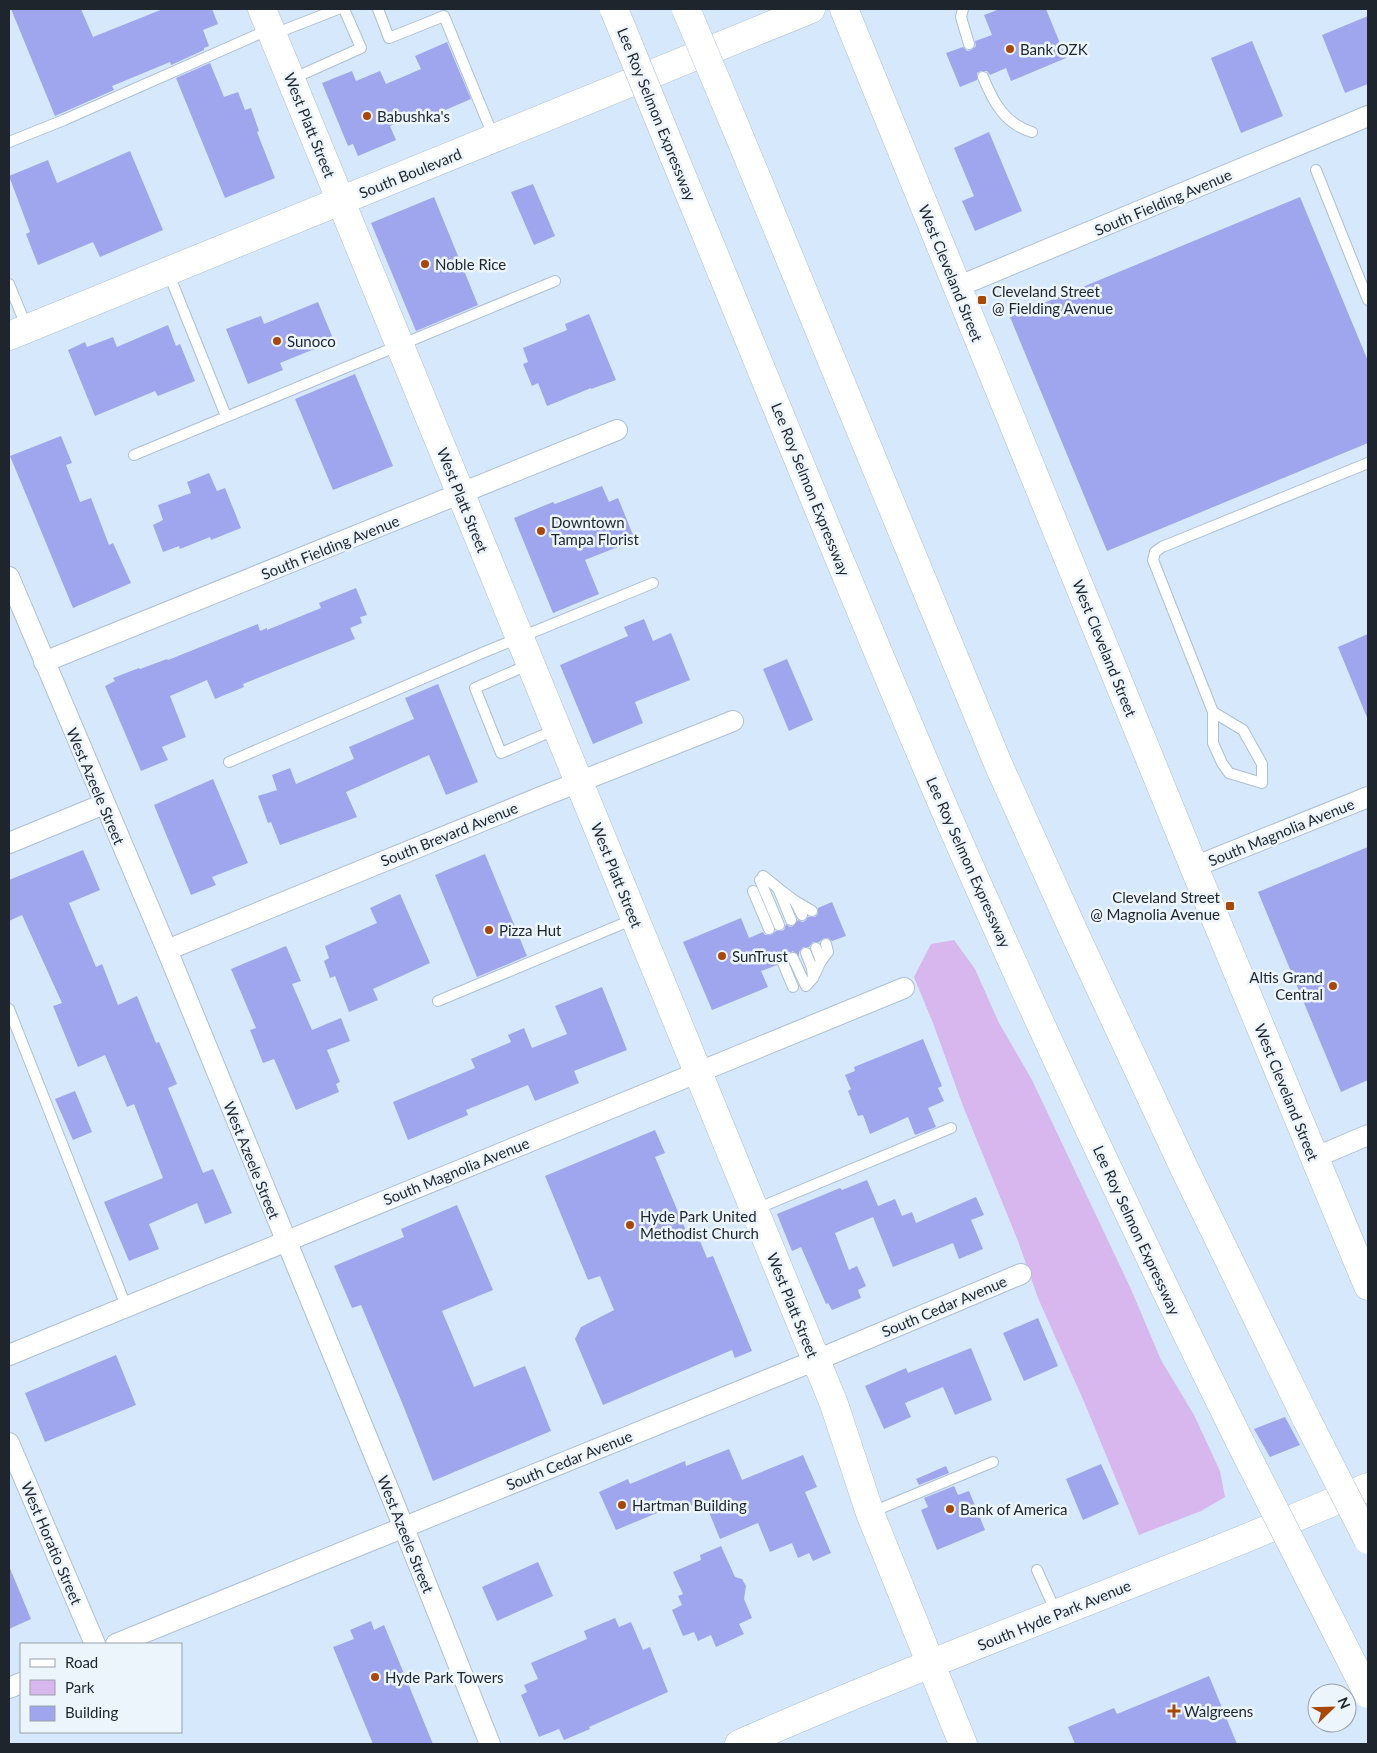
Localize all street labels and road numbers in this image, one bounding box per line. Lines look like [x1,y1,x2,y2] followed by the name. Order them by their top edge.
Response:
[614,25,700,203] street label: Lee Roy Selmon Expressway
[281,70,340,181] street label: West Platt Street
[356,144,464,202] street label: South Boulevard
[1092,165,1234,239] street label: South Fielding Avenue
[915,202,987,345] street label: West Cleveland Street
[768,400,854,578] street label: Lee Roy Selmon Expressway
[434,445,493,556] street label: West Platt Street
[258,511,402,583] street label: South Fielding Avenue
[1069,577,1141,720] street label: West Cleveland Street
[63,725,129,848] street label: West Azeele Street
[923,774,1015,950] street label: Lee Roy Selmon Expressway
[1205,794,1357,870] street label: South Magnolia Avenue
[378,798,520,870] street label: South Brevard Avenue
[588,820,647,931] street label: West Platt Street
[1251,1021,1323,1164] street label: West Cleveland Street
[220,1099,284,1222] street label: West Azeele Street
[380,1133,532,1209] street label: South Magnolia Avenue
[1090,1142,1184,1318] street label: Lee Roy Selmon Expressway
[764,1250,823,1361] street label: West Platt Street
[879,1271,1009,1341] street label: South Cedar Avenue
[503,1426,635,1494] street label: South Cedar Avenue
[374,1473,438,1596] street label: West Azeele Street
[18,1479,86,1608] street label: West Horatio Street
[975,1576,1133,1654] street label: South Hyde Park Avenue

